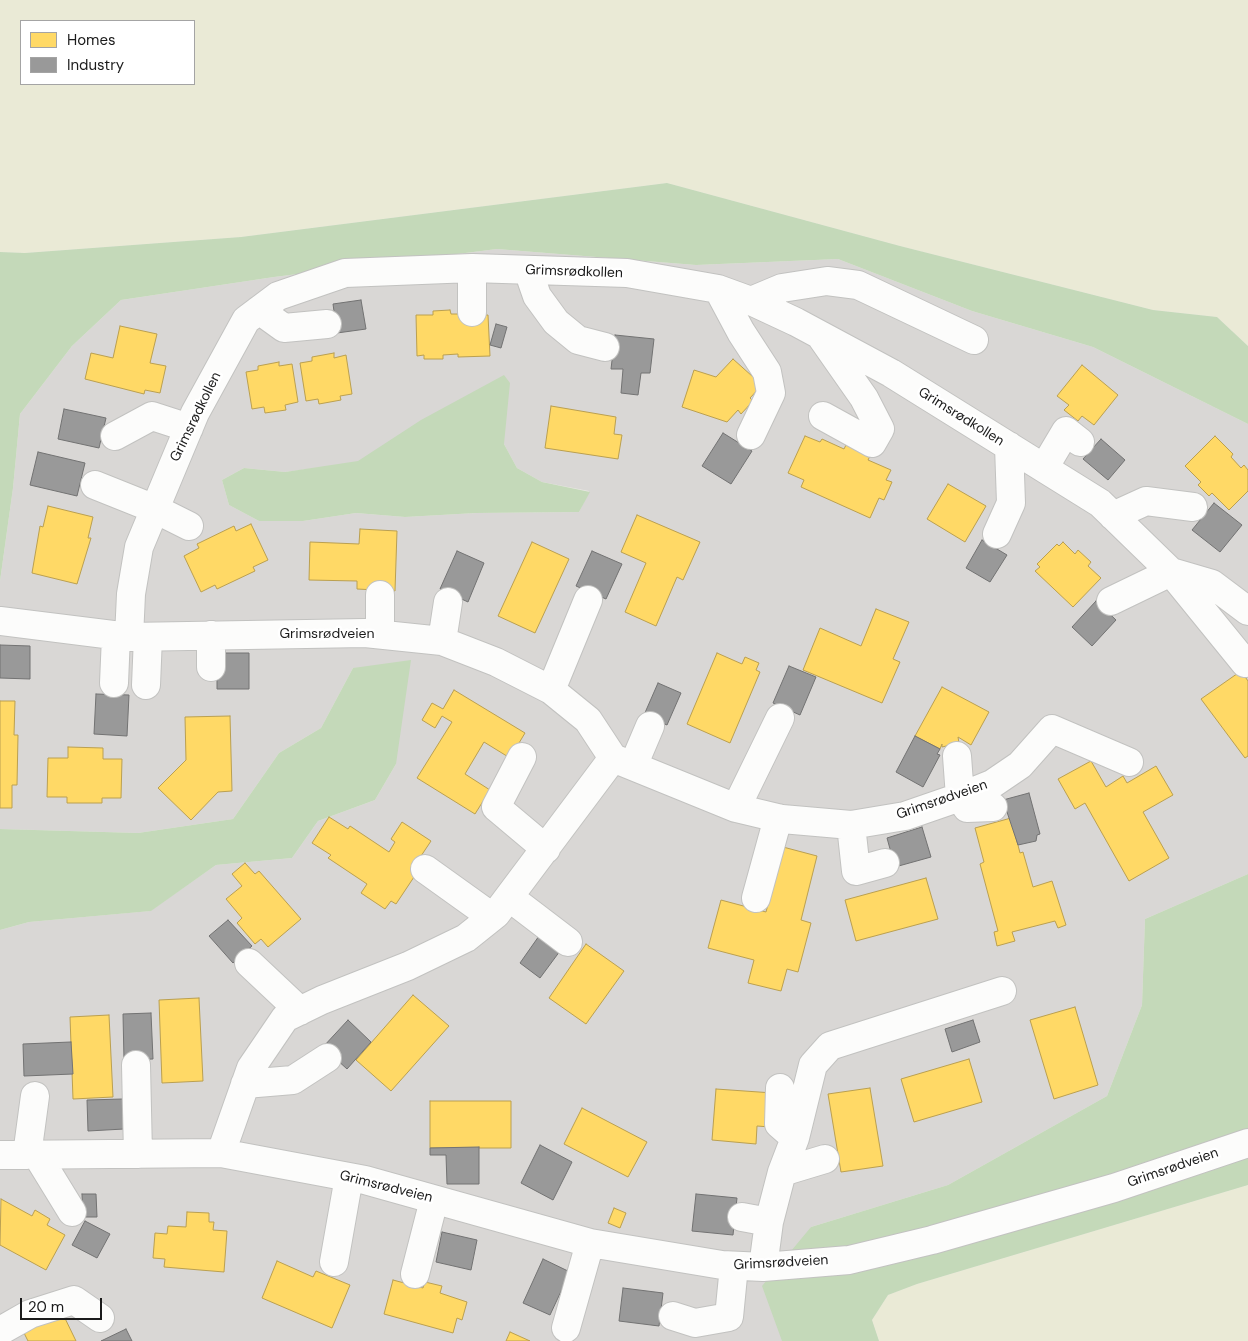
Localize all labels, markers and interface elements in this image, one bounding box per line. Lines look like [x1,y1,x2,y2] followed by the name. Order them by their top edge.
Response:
[20,20,195,85] legend
[67,30,116,50] text: Homes
[67,55,124,75] text: Industry
[525,262,623,282] street label: Grimsrødkollen
[167,369,225,465] street label: Grimsrødkollen
[915,384,1007,450] street label: Grimsrødkollen
[279,626,375,642] street label: Grimsrødveien
[894,777,990,823] street label: Grimsrødveien
[1125,1145,1221,1191] street label: Grimsrødveien
[338,1167,434,1207] street label: Grimsrødveien
[733,1252,829,1274] street label: Grimsrødveien
[22,1288,105,1320] scale bar
[28,1297,64,1317] text: 20 m

